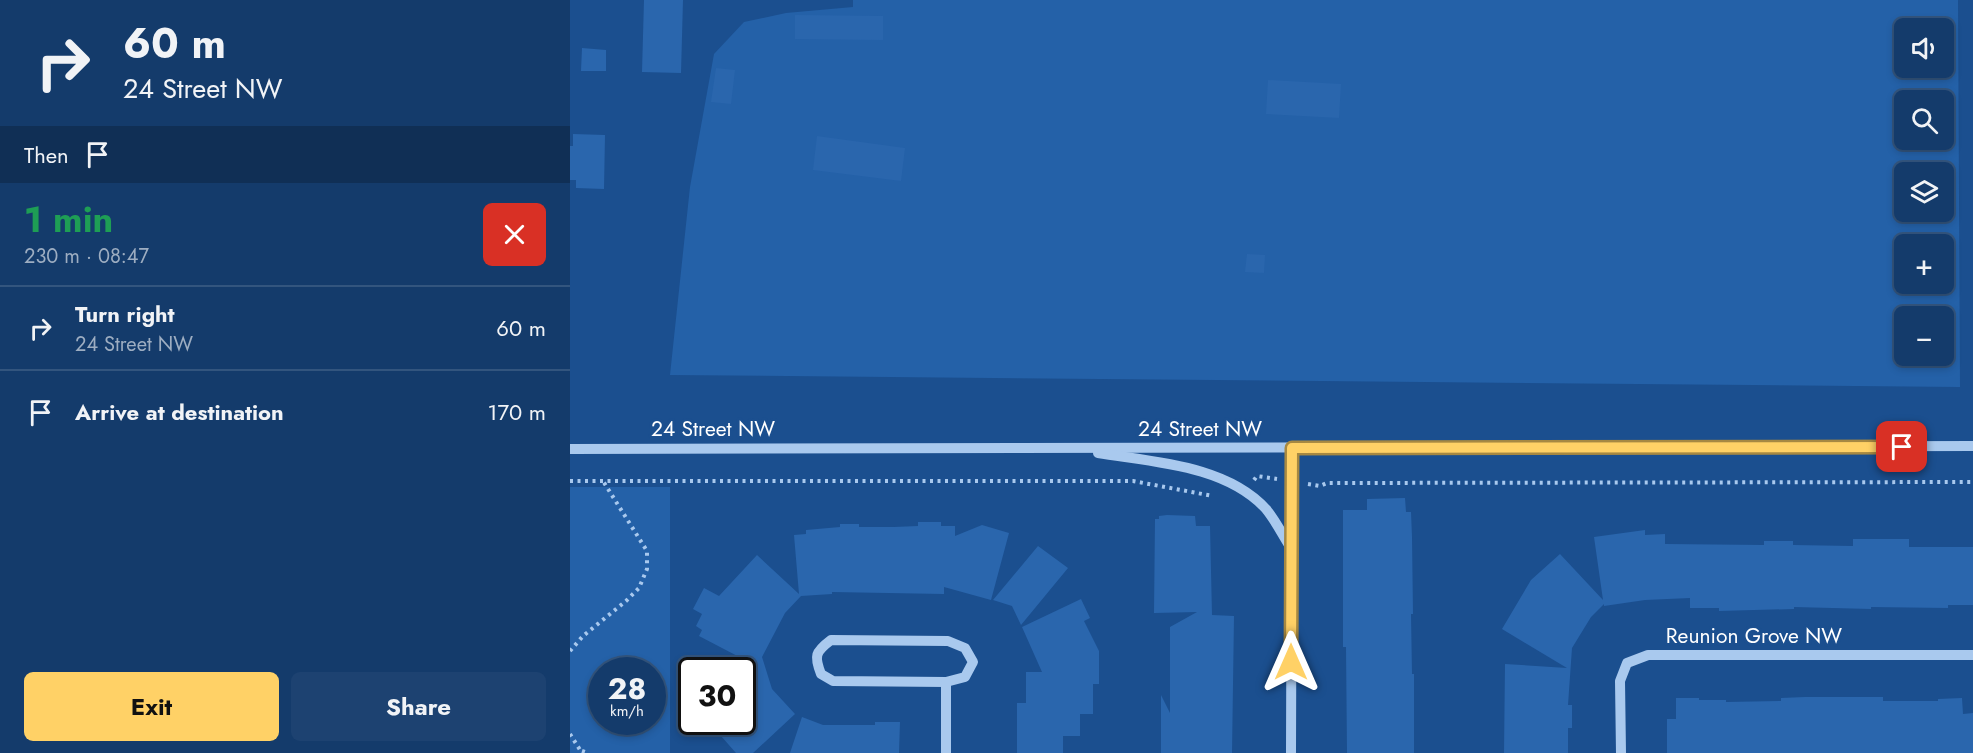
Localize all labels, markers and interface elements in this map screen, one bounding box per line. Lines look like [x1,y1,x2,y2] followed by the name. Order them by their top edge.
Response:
[123,13,226,74] text: 60 m
[1894,18,1954,366] map controls
[1894,18,1954,78] button: sound
[24,24,102,102] icon: right
[123,69,282,108] text: 24 Street NW
[1894,90,1954,150] button: search
[81,138,114,171] icon: arrive
[24,139,69,171] text: Then
[1894,162,1954,222] button: layers
[24,193,113,245] text: 1 min
[483,203,546,266] button: close
[1894,234,1954,294] button: +
[24,242,149,271] text: 230 m · 08:47
[75,298,175,330] text: Turn right
[1894,306,1954,366] button: −
[24,312,57,345] icon: right
[496,312,546,344] text: 60 m
[75,330,193,359] text: 24 Street NW
[24,396,57,429] icon: arrive
[75,396,284,428] text: Arrive at destination
[488,396,546,428] text: 170 m
[651,414,775,444] street label: 24 Street NW
[1138,414,1262,444] street label: 24 Street NW
[1876,421,1927,472] pin
[1885,430,1918,463] icon: arrive
[1666,621,1842,651] street label: Reunion Grove NW
[1259,630,1323,694] position arrow
[678,657,756,735] speed limit sign: 30
[608,667,646,710] text: 28
[24,672,279,741] button: Exit
[291,672,546,741] button: Share
[610,700,644,722] text: km/h

